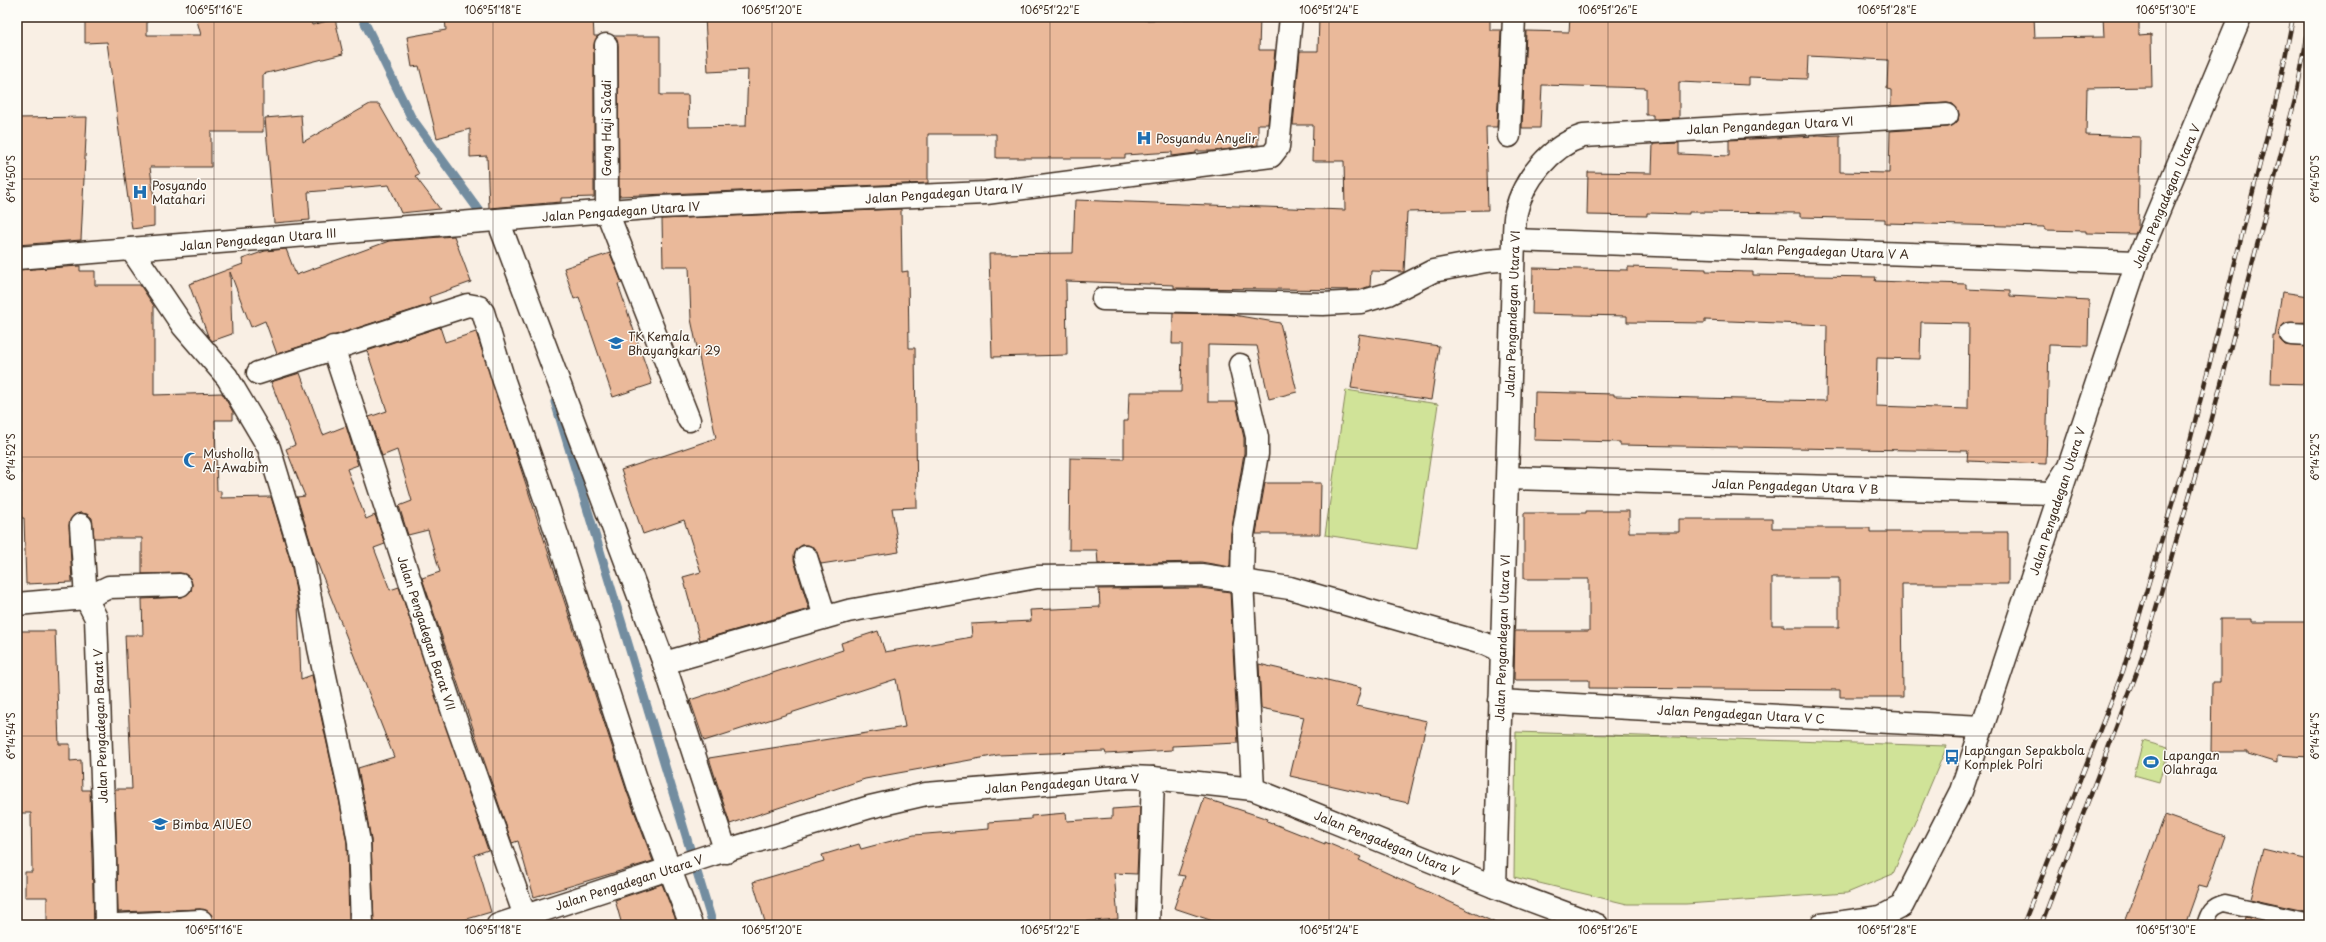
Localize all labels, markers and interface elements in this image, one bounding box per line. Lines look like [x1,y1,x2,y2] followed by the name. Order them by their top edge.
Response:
[185,2,243,17] text: 106°51'16"E
[465,2,522,17] text: 106°51'18"E
[742,2,802,17] text: 106°51'20"E
[1020,2,1080,17] text: 106°51'22"E
[1299,2,1359,17] text: 106°51'24"E
[1578,2,1638,17] text: 106°51'26"E
[1857,2,1917,17] text: 106°51'28"E
[2136,2,2196,17] text: 106°51'30"E
[597,80,615,176] street label: Gang Haji Sa'adi
[1686,112,1854,138] street label: Jalan Pengandegan Utara VI
[2127,121,2205,271] street label: Jalan Pengadegan Utara V
[1135,129,1153,147] hospital icon: Posyandu Anyelir
[1156,129,1257,147] place label: Posyandu Anyelir
[3,155,18,203] text: 6°14'50"S
[2307,155,2322,203] text: 6°14'50"S
[152,176,207,208] place label: Posyando Matahari
[864,178,1025,208] street label: Jalan Pengadegan Utara IV
[131,183,149,201] hospital icon: Posyando Matahari
[541,196,702,226] street label: Jalan Pengadegan Utara IV
[179,223,337,255] street label: Jalan Pengadegan Utara III
[1500,230,1524,398] street label: Jalan Pengandegan Utara VI
[1741,239,1909,263] street label: Jalan Pengadegan Utara V A
[628,327,721,359] place label: TK Kemala Bhayangkari 29
[607,334,625,352] school or university icon: TK Kemala Bhayangkari 29
[2024,424,2090,578] street label: Jalan Pengadegan Utara V
[3,433,18,481] text: 6°14'52"S
[2307,433,2322,481] text: 6°14'52"S
[203,444,269,476] place label: Musholla Al-Awabim
[182,451,200,469] mosque icon: Musholla Al-Awabim
[1711,474,1879,498] street label: Jalan Pengadegan Utara V B
[393,553,461,713] street label: Jalan Pengadegan Barat VII
[1490,554,1514,722] street label: Jalan Pengandegan Utara VI
[88,648,112,804] street label: Jalan Pengadegan Barat V
[1657,701,1825,727] street label: Jalan Pengadegan Utara V C
[3,712,18,760] text: 6°14'54"S
[2307,712,2322,760] text: 6°14'54"S
[1964,741,2085,773] place label: Lapangan Sepakbola Komplek Polri
[2163,746,2220,778] place label: Lapangan Olahraga
[1943,748,1961,766] bus stop icon: Lapangan Sepakbola Komplek Polri
[2142,753,2160,771] sports icon: Lapangan Olahraga
[984,769,1141,797] street label: Jalan Pengadegan Utara V
[1312,806,1463,881] street label: Jalan Pengadegan Utara V
[151,815,169,833] school or university icon: Bimba AIUEO
[172,815,252,833] place label: Bimba AIUEO
[552,849,706,915] street label: Jalan Pengadegan Utara V
[185,922,243,937] text: 106°51'16"E
[465,922,522,937] text: 106°51'18"E
[742,922,802,937] text: 106°51'20"E
[1020,922,1080,937] text: 106°51'22"E
[1299,922,1359,937] text: 106°51'24"E
[1578,922,1638,937] text: 106°51'26"E
[1857,922,1917,937] text: 106°51'28"E
[2136,922,2196,937] text: 106°51'30"E

